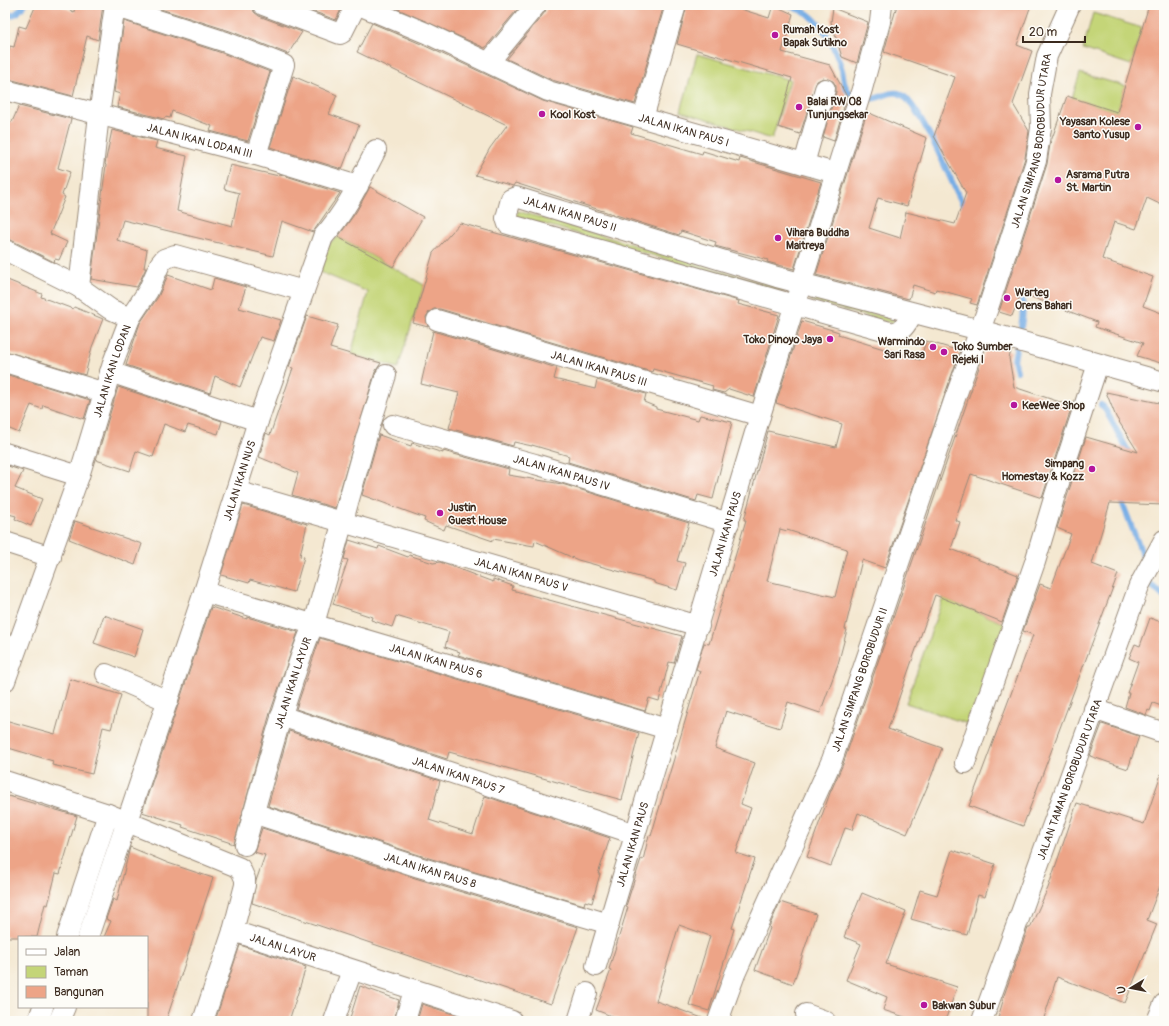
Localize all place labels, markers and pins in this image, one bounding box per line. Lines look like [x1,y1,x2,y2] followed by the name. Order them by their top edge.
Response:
[783,23,847,49] place label: Rumah Kost Bapak Sutikno
[770,30,780,40] marker: Rumah Kost Bapak Sutikno
[806,95,869,121] place label: Balai RW 08 Tunjungsekar
[794,102,804,112] marker: Balai RW 08 Tunjungsekar
[550,108,596,121] place label: Kool Kost
[537,109,547,119] marker: Kool Kost
[1059,115,1131,141] place label: Yayasan Kolese Santo Yusup
[1133,122,1143,132] marker: Yayasan Kolese Santo Yusup
[1066,168,1129,194] place label: Asrama Putra St. Martin
[1053,175,1063,185] marker: Asrama Putra St. Martin
[786,226,849,252] place label: Vihara Buddha Maitreya
[773,233,783,243] marker: Vihara Buddha Maitreya
[1015,286,1072,312] place label: Warteg Orens Bahari
[1002,293,1012,303] marker: Warteg Orens Bahari
[742,333,822,346] place label: Toko Dinoyo Jaya
[825,334,835,344] marker: Toko Dinoyo Jaya
[878,335,925,361] place label: Warmindo Sari Rasa
[951,340,1014,366] place label: Toko Sumber Rejeki I
[928,342,938,352] marker: Warmindo Sari Rasa
[939,347,949,357] marker: Toko Sumber Rejeki I
[1022,399,1085,412] place label: KeeWee Shop
[1009,400,1019,410] marker: KeeWee Shop
[1001,457,1084,483] place label: Simpang Homestay & Kozz
[1087,464,1097,474] marker: Simpang Homestay & Kozz
[448,501,507,527] place label: Justin Guest House
[435,508,445,518] marker: Justin Guest House
[932,999,997,1012] place label: Bakwan Subur
[919,1000,929,1010] marker: Bakwan Subur

